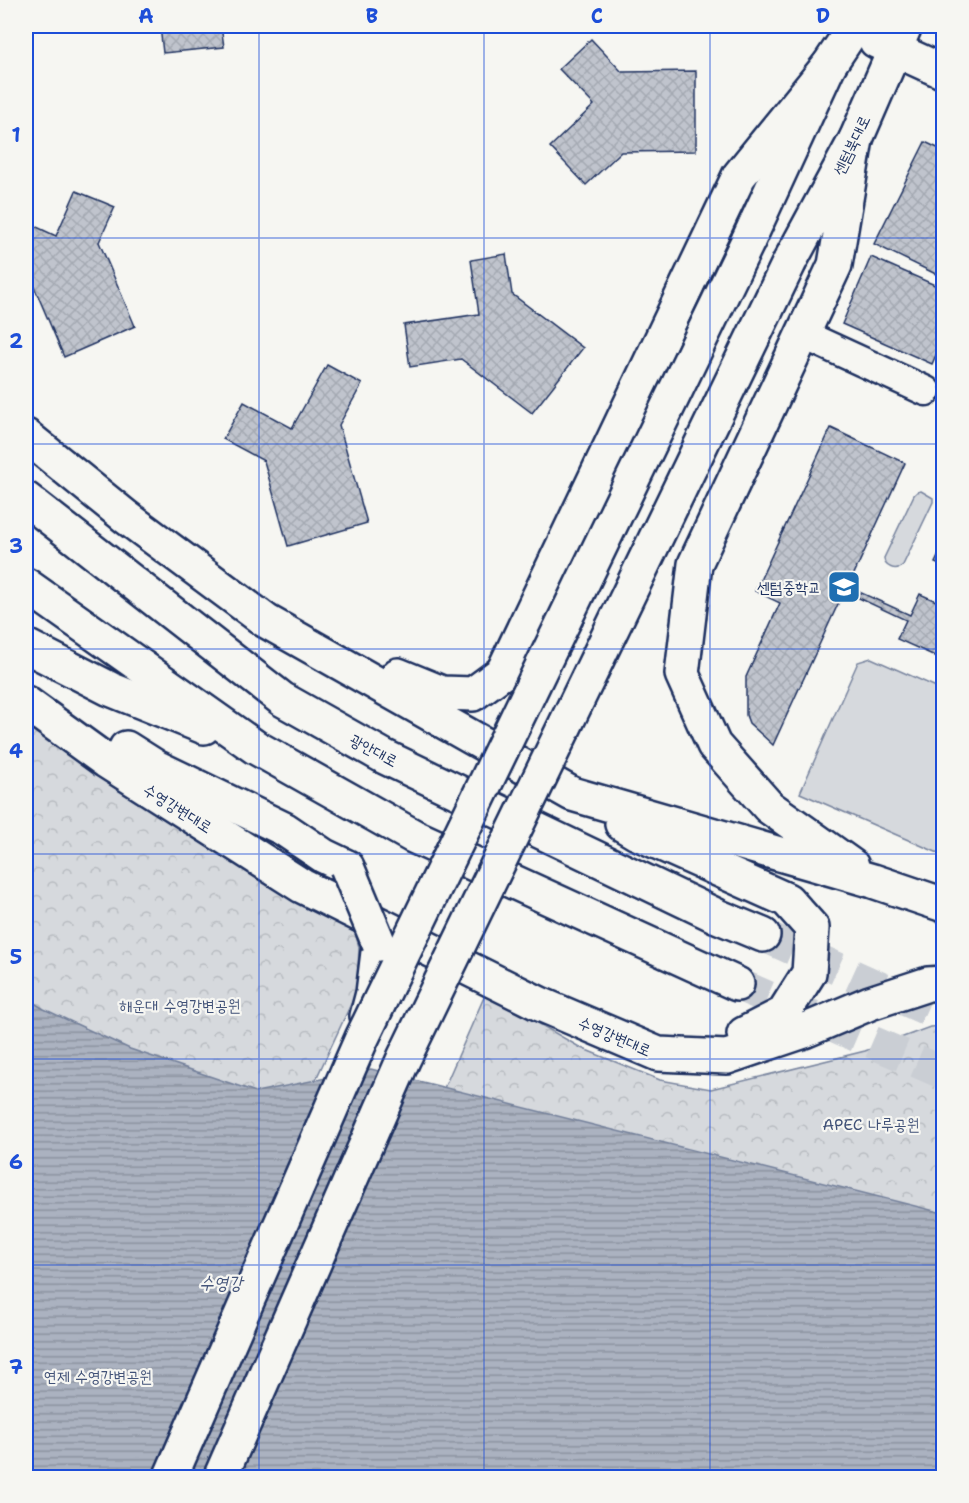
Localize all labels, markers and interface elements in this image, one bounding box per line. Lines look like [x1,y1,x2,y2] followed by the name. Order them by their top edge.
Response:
[138,3,154,29] text: A
[366,3,378,29] text: B
[591,3,603,29] text: C
[816,3,830,29] text: D
[828,112,875,179] street label: 센텀북대로
[11,122,21,148] text: 1
[9,328,23,354] text: 2
[9,533,23,559] text: 3
[826,569,862,605] school or university icon: 센텀중학교
[757,577,821,598] place label: 센텀중학교
[346,729,401,772] street label: 광안대로
[9,738,23,764] text: 4
[139,779,216,838] street label: 수영강변대로
[10,944,22,970] text: 5
[119,995,241,1016] park label: 해운대 수영강변공원
[575,1012,654,1061] street label: 수영강변대로
[822,1114,920,1135] park label: APEC 나루공원
[9,1149,23,1175] text: 6
[199,1271,245,1295] water label: 수영강
[9,1354,23,1380] text: 7
[44,1366,152,1387] park label: 연제 수영강변공원

